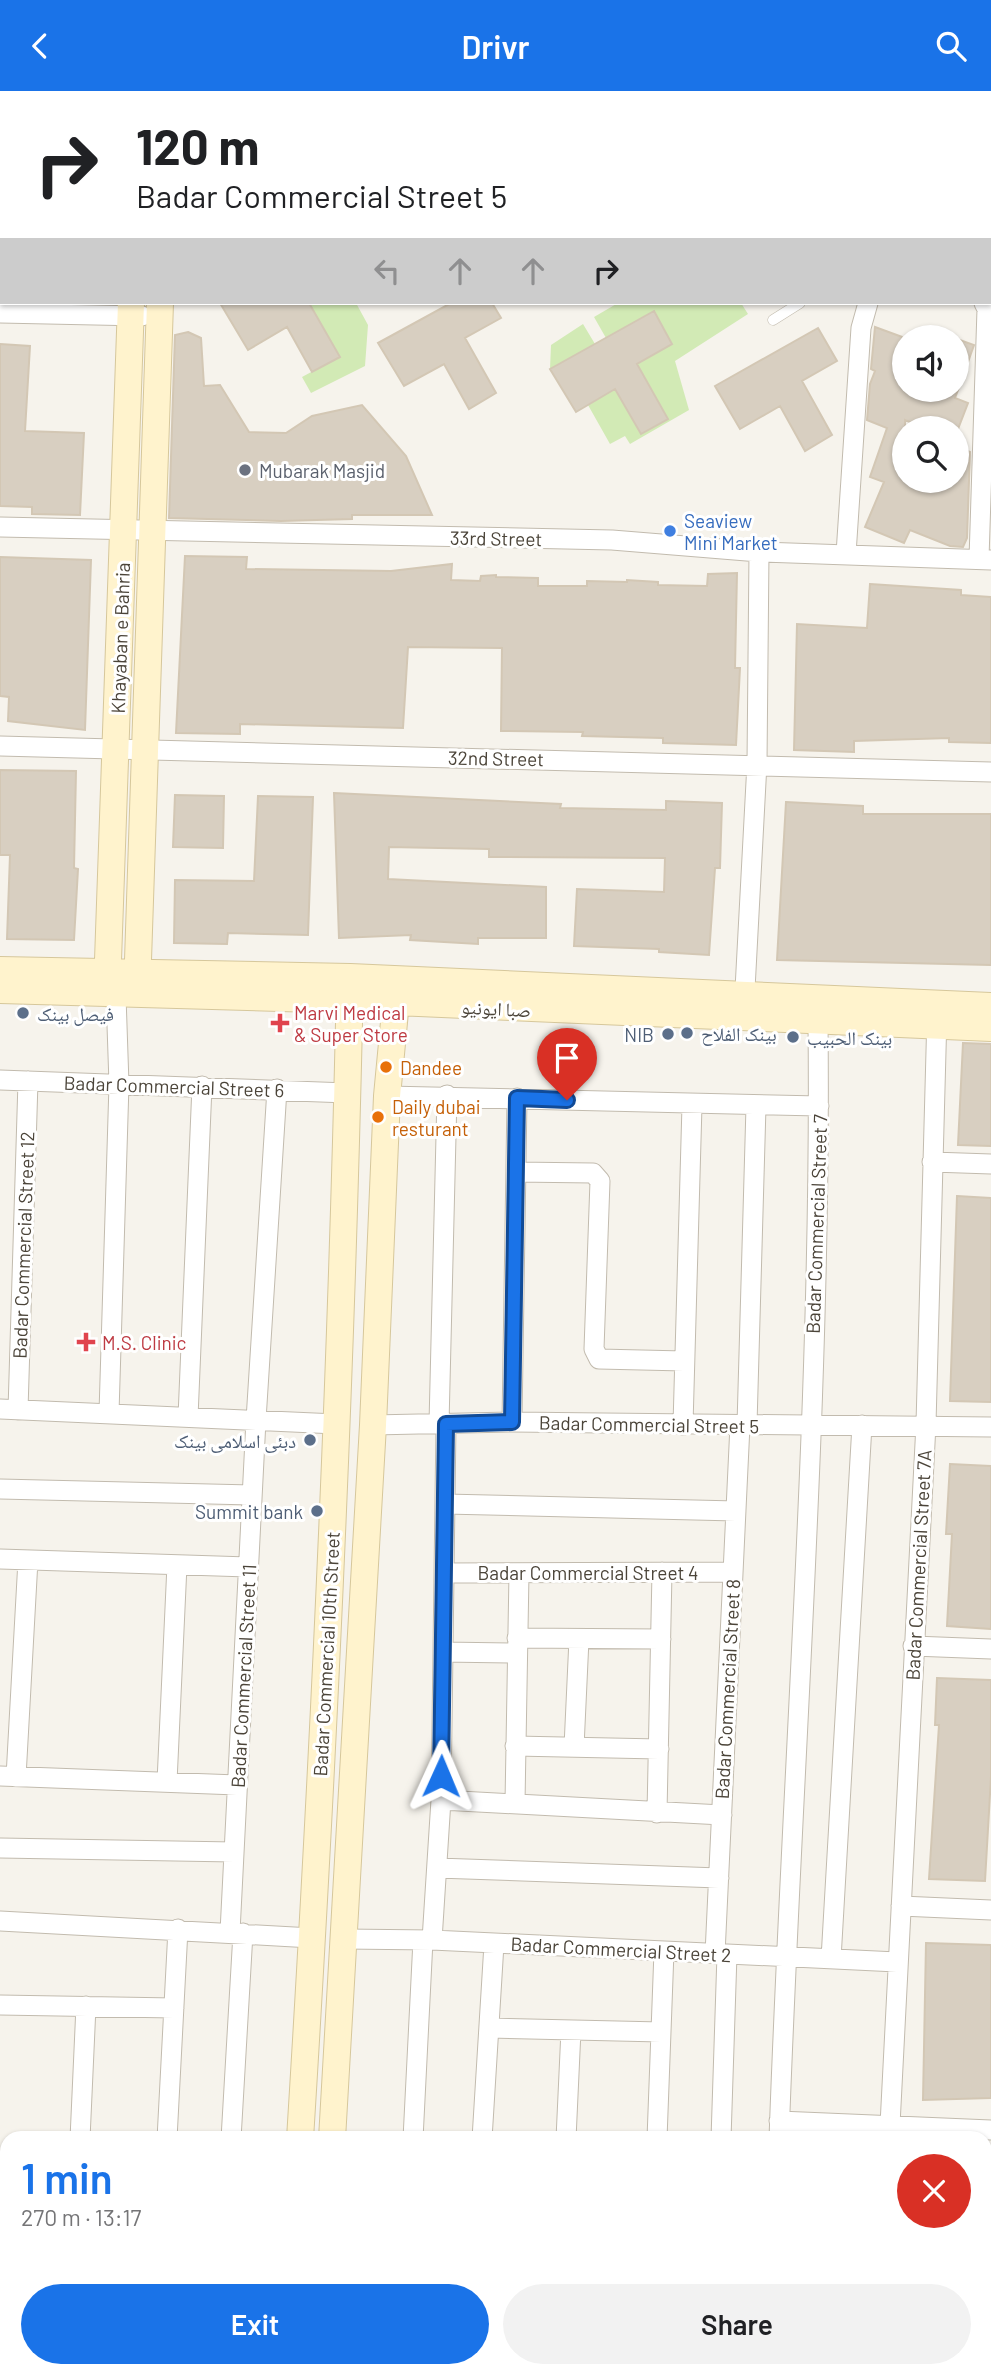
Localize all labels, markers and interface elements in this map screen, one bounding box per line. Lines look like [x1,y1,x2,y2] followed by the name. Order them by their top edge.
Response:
[21,27,59,65] icon: back
[461,27,530,65] text: Drivr
[932,27,970,65] icon: search
[136,116,259,175] text: 120 m
[21,119,112,210] icon: right
[136,176,507,214] text: Badar Commercial Street 5
[368,252,406,290] icon: left
[441,252,479,290] icon: ahead
[514,252,552,290] icon: ahead
[587,252,625,290] icon: right
[892,325,969,493] map controls
[892,325,969,402] button: sound
[892,416,969,493] button: search
[259,459,385,482] place label: Mubarak Masjid
[237,462,253,478] marker: Mubarak Masjid
[684,509,778,554] place label: Seaview Mini Market
[662,523,678,539] marker: Seaview Mini Market
[450,526,542,550] street label: 33rd Street
[106,562,134,714] street label: Khayaban e Bahria
[448,746,544,770] street label: 32nd Street
[460,995,532,1022] street label: صبا ایونیو
[294,1001,408,1046] place label: Marvi Medical & Super Store
[37,1002,114,1026] place label: فیصل بینک
[15,1005,31,1021] marker: فیصل بینک
[272,1015,288,1031] marker: Marvi Medical & Super Store
[701,1022,777,1046] place label: بینک الفلاح
[624,1023,654,1046] place label: NIB
[679,1025,695,1041] marker: بینک الفلاح
[660,1026,676,1042] marker: NIB
[807,1026,892,1049] place label: بينک الحبيب
[537,1028,597,1100] pin
[785,1029,801,1045] marker: بينک الحبيب
[548,1039,586,1077] icon: arrive
[400,1056,462,1079] place label: Dandee
[378,1059,394,1075] marker: Dandee
[63,1071,285,1101] street label: Badar Commercial Street 6
[392,1095,481,1140] place label: Daily dubai resturant
[370,1109,386,1125] marker: Daily dubai resturant
[801,1114,831,1334] street label: Badar Commercial Street 7
[8,1131,38,1359] street label: Badar Commercial Street 12
[102,1331,187,1354] place label: M.S. Clinic
[76,1332,96,1352] marker: M.S. Clinic
[539,1411,759,1437] street label: Badar Commercial Street 5
[174,1429,296,1453] place label: دبئی اسلامی بینک
[302,1432,318,1448] marker: دبئی اسلامی بینک
[900,1449,936,1681] street label: Badar Commercial Street 7A
[195,1500,303,1523] place label: Summit bank
[309,1503,325,1519] marker: Summit bank
[308,1531,344,1777] street label: Badar Commercial 10th Street
[477,1561,699,1584] street label: Badar Commercial Street 4
[226,1564,260,1788] street label: Badar Commercial Street 11
[710,1578,744,1800] street label: Badar Commercial Street 8
[404,1739,478,1813] position arrow
[510,1932,732,1966] street label: Badar Commercial Street 2
[21,2152,113,2202] text: 1 min
[897,2154,971,2228] button: close
[21,2203,141,2231] text: 270 m · 13:17
[21,2284,489,2364] button: Exit
[503,2284,971,2364] button: Share

